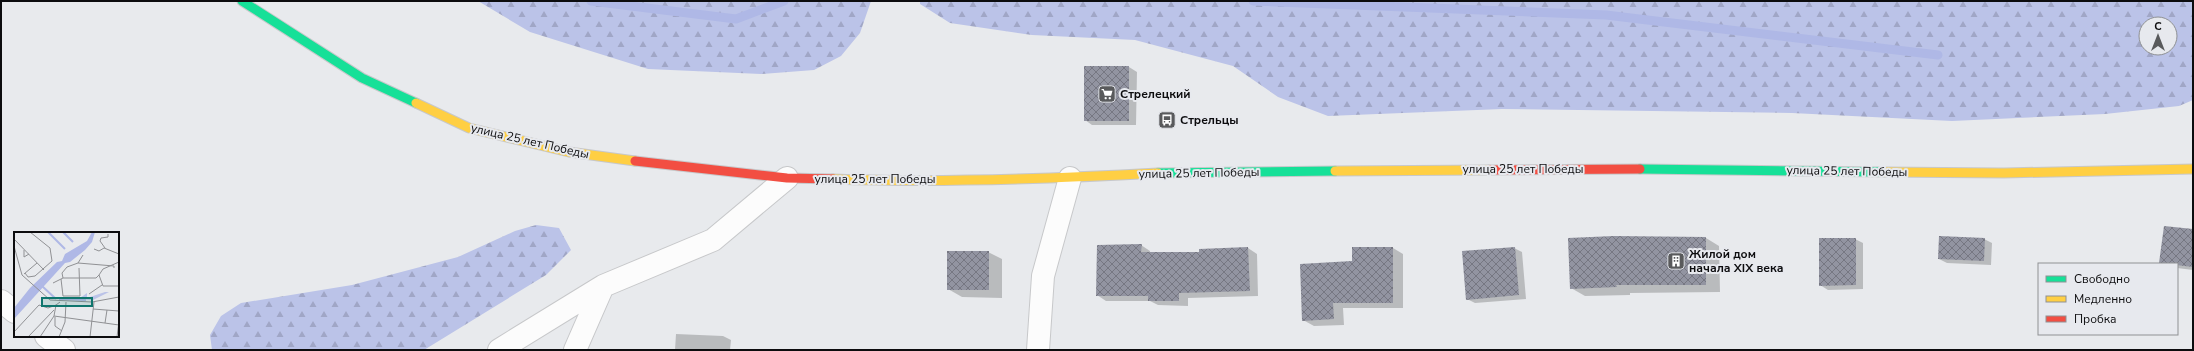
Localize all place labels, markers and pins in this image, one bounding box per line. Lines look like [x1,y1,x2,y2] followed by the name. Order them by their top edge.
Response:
[1097,84,1117,104] supermarket icon: Стрелецкий
[1120,86,1190,102] place label: Стрелецкий
[1157,110,1177,130] bus stop icon: Стрельцы
[1180,112,1238,128] place label: Стрельцы
[1689,246,1783,276] place label: Жилой дом начала XIX века
[1666,251,1686,271] building icon: Жилой дом начала XIX века

